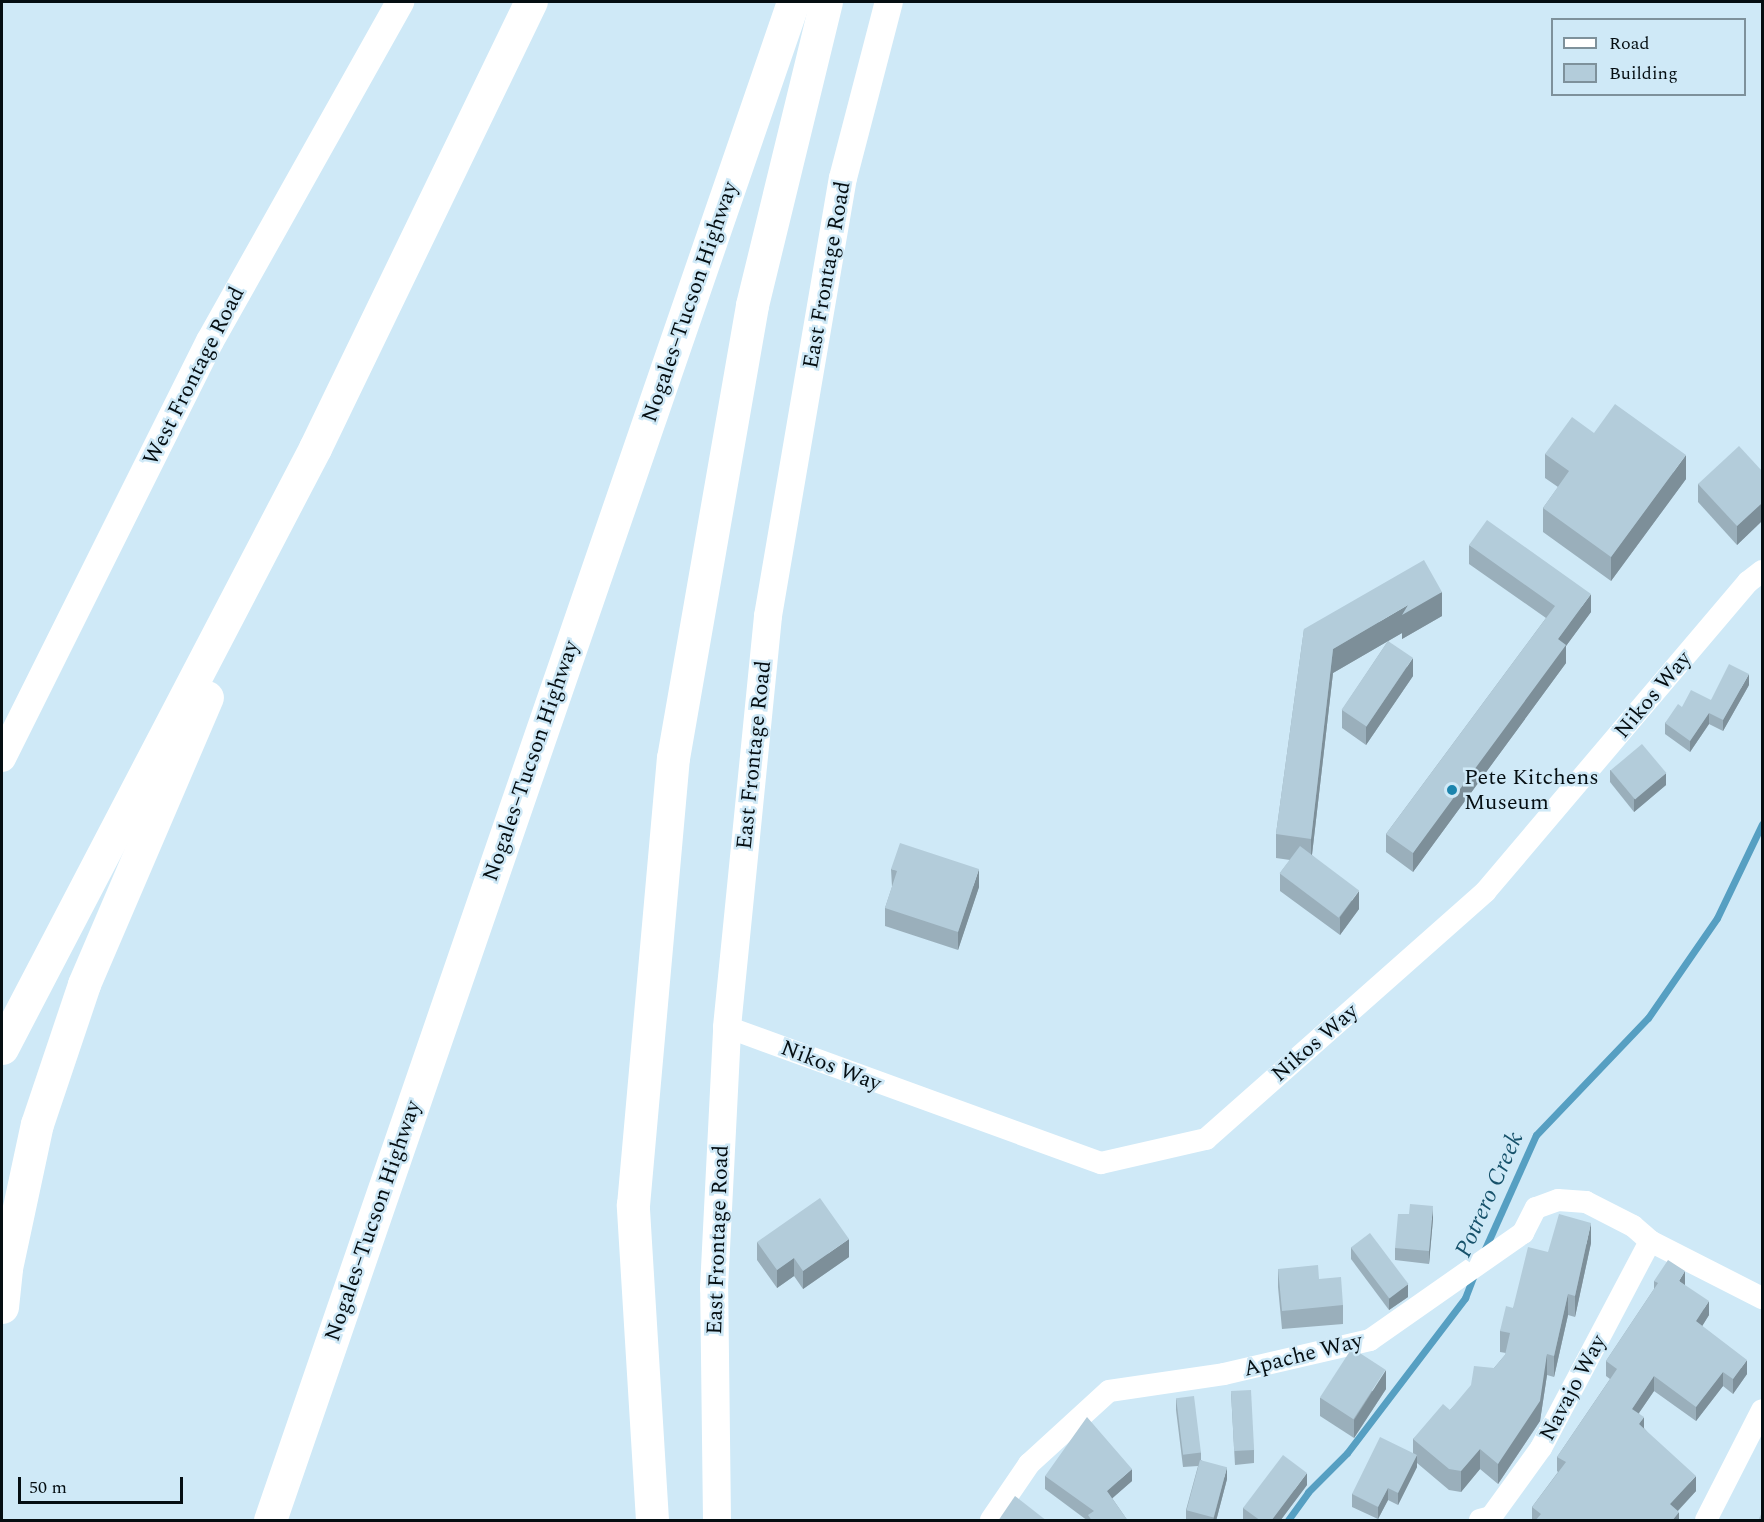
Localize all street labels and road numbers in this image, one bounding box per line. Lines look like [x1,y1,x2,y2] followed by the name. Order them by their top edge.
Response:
[636,178,744,426] street label: Nogales–Tucson Highway
[798,179,856,371] street label: East Frontage Road
[138,282,250,470] street label: West Frontage Road
[477,637,585,885] street label: Nogales–Tucson Highway
[1609,646,1697,744] street label: Nikos Way
[731,659,777,851] street label: East Frontage Road
[1267,998,1363,1088] street label: Nikos Way
[777,1035,885,1097] street label: Nikos Way
[319,1097,427,1345] street label: Nogales–Tucson Highway
[701,1145,735,1335] street label: East Frontage Road
[1241,1327,1365,1383] street label: Apache Way
[1534,1331,1612,1445] street label: Navajo Way

